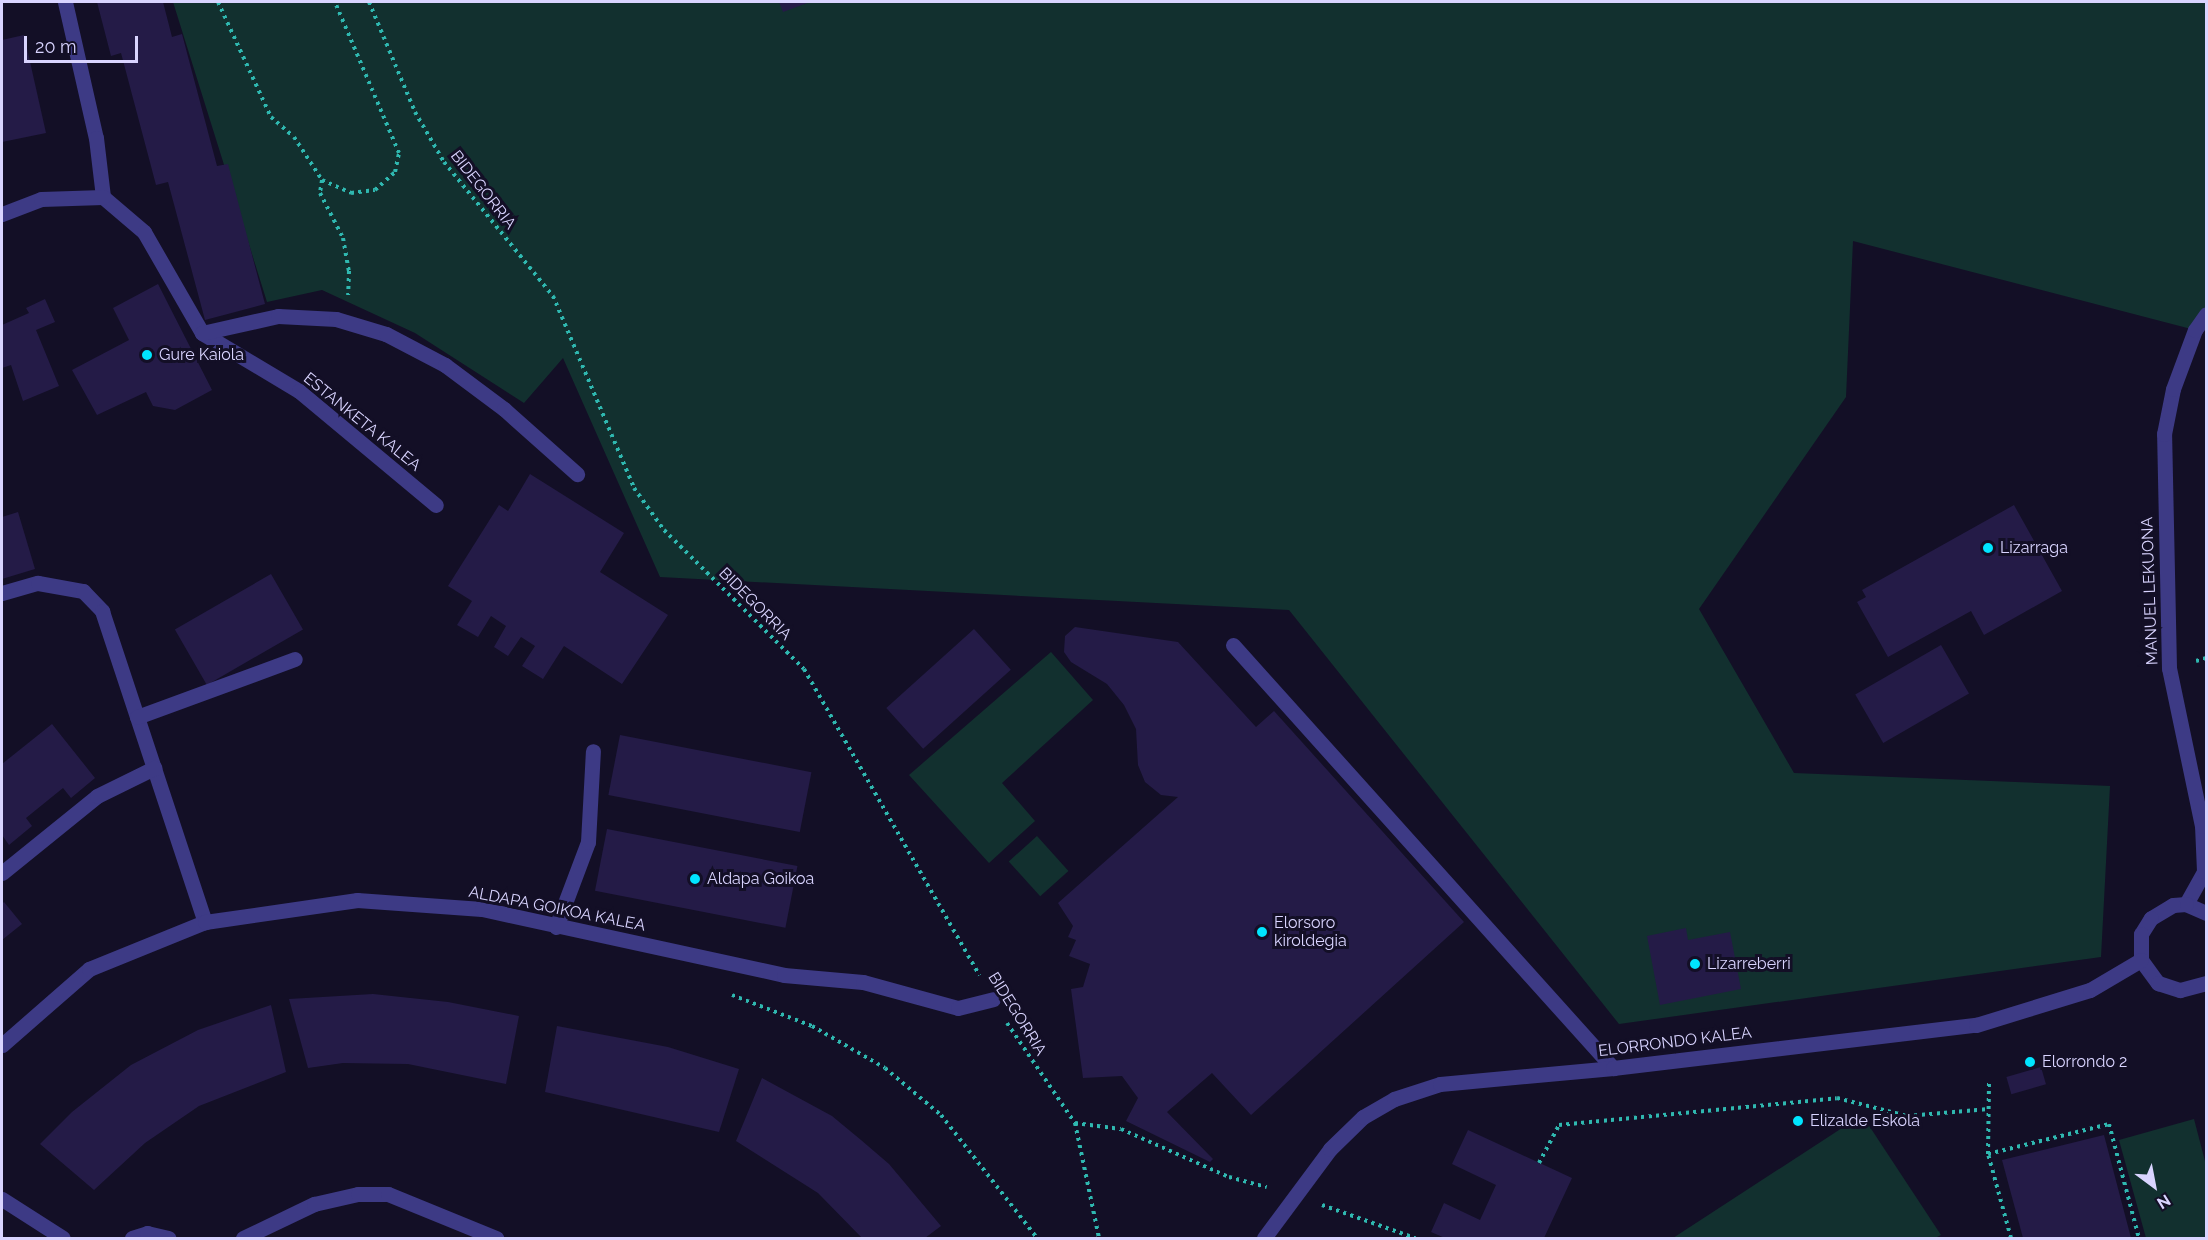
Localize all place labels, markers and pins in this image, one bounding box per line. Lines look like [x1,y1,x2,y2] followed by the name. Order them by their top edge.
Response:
[159,345,244,365] place label: Gure Kaiola
[140,348,154,362] marker: Gure Kaiola
[2000,538,2068,558] place label: Lizarraga
[1981,541,1995,555] marker: Lizarraga
[707,869,814,889] place label: Aldapa Goikoa
[688,872,702,886] marker: Aldapa Goikoa
[1274,913,1347,951] place label: Elorsoro kiroldegia
[1255,925,1269,939] marker: Elorsoro kiroldegia
[1707,954,1791,974] place label: Lizarreberri
[1688,957,1702,971] marker: Lizarreberri
[2042,1052,2127,1072] place label: Elorrondo 2
[2023,1055,2037,1069] marker: Elorrondo 2
[1810,1111,1920,1131] place label: Elizalde Eskola
[1791,1114,1805,1128] marker: Elizalde Eskola

